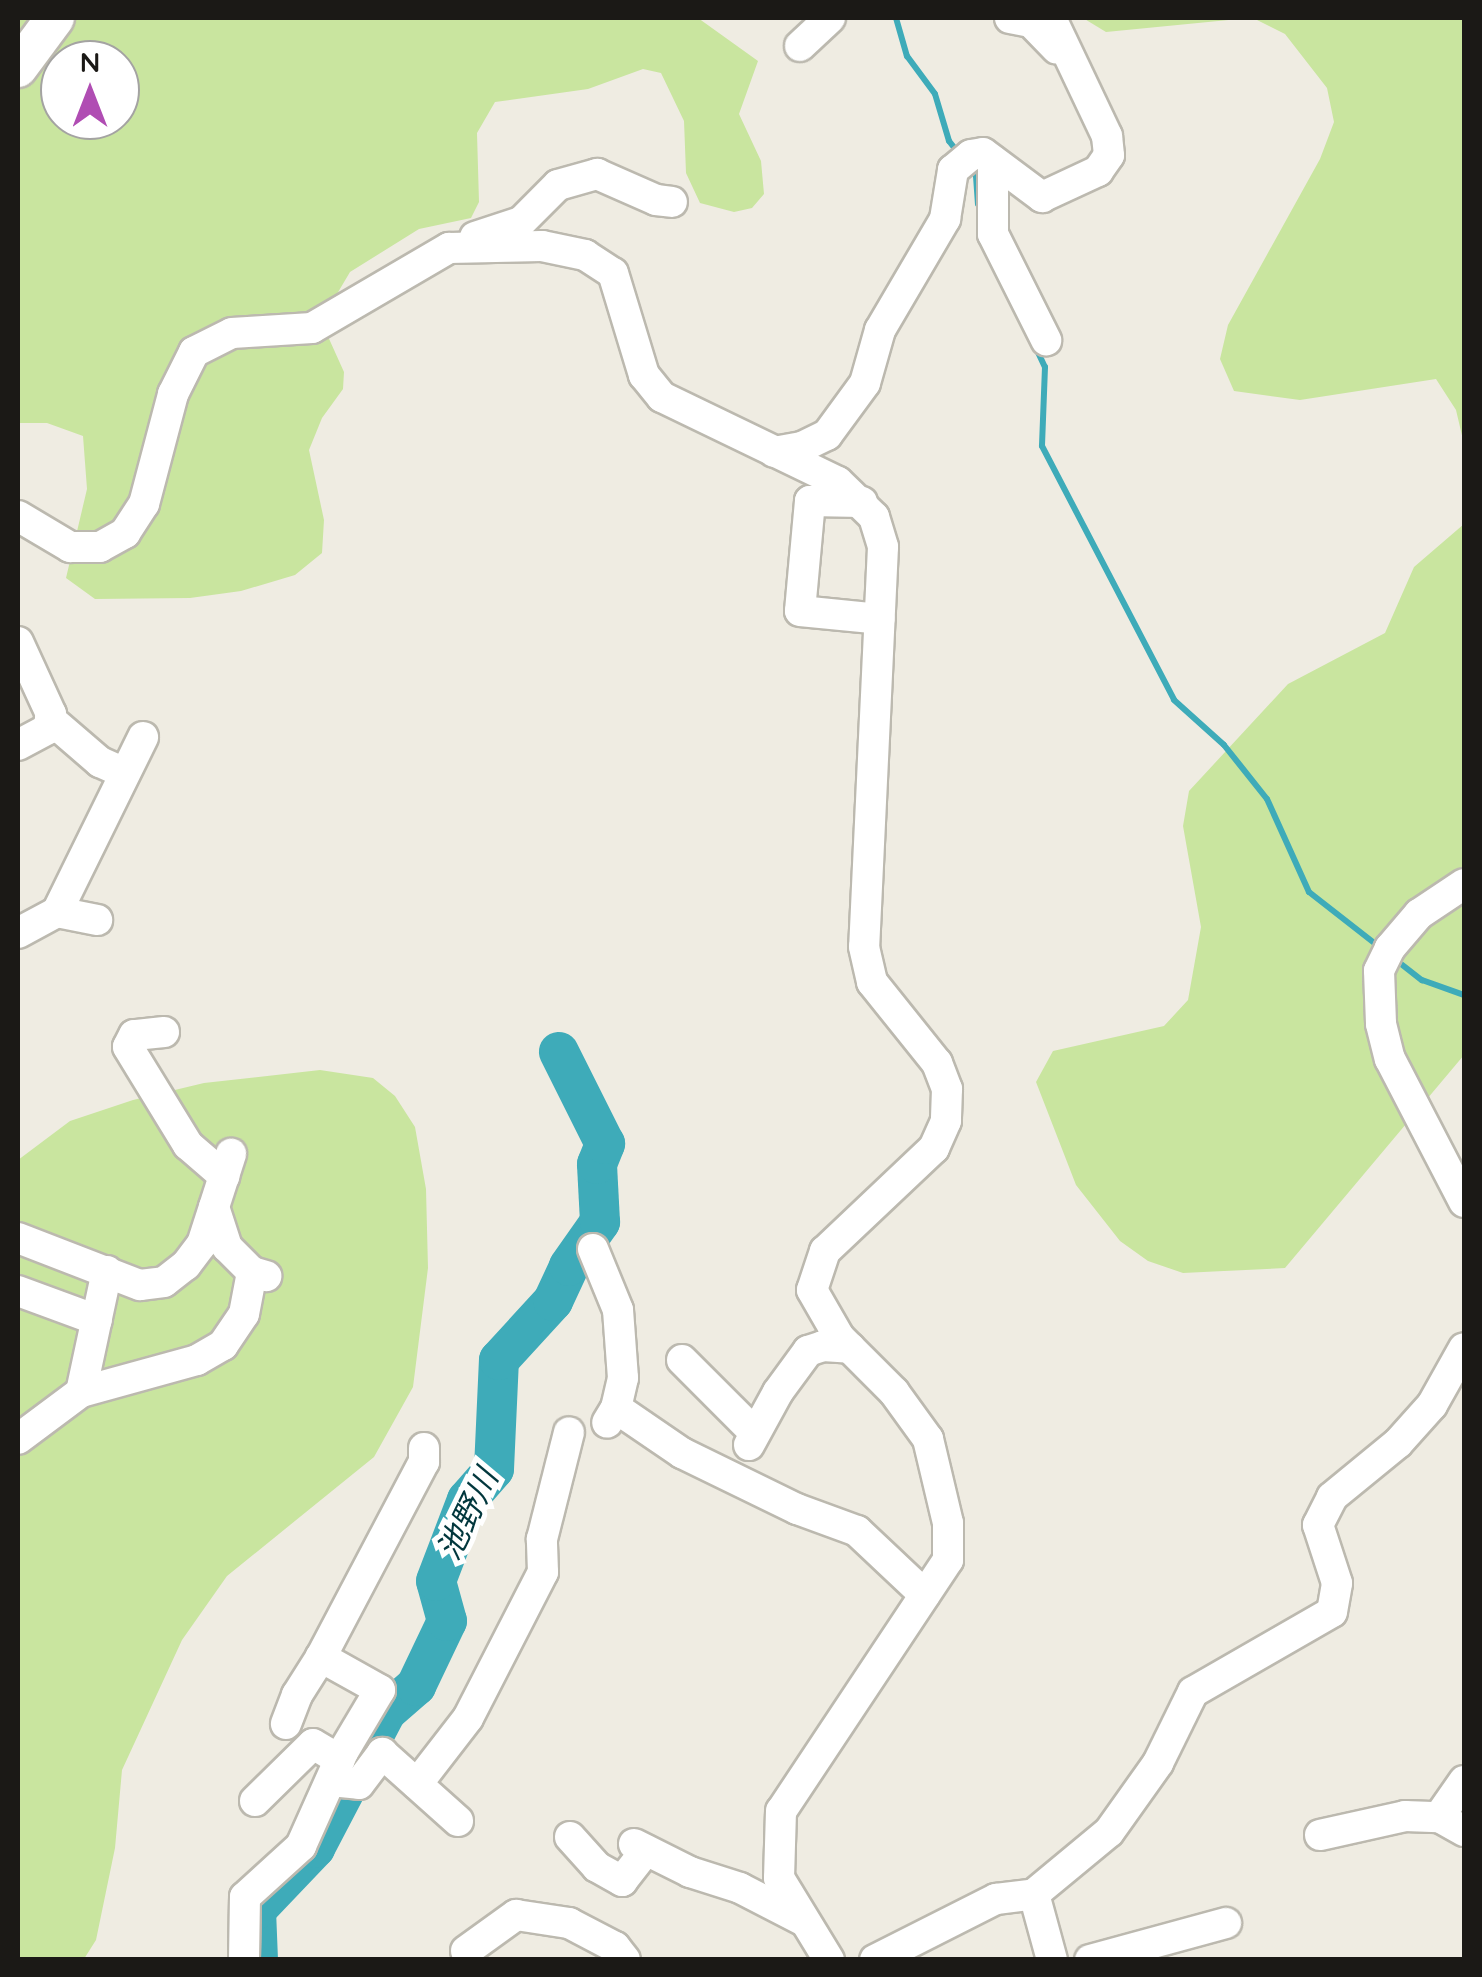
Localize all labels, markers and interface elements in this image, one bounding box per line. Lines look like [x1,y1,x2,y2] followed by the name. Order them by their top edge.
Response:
[40,40,140,140] north arrow
[80,44,100,79] text: N
[429,1462,505,1566] water label: 池野川

